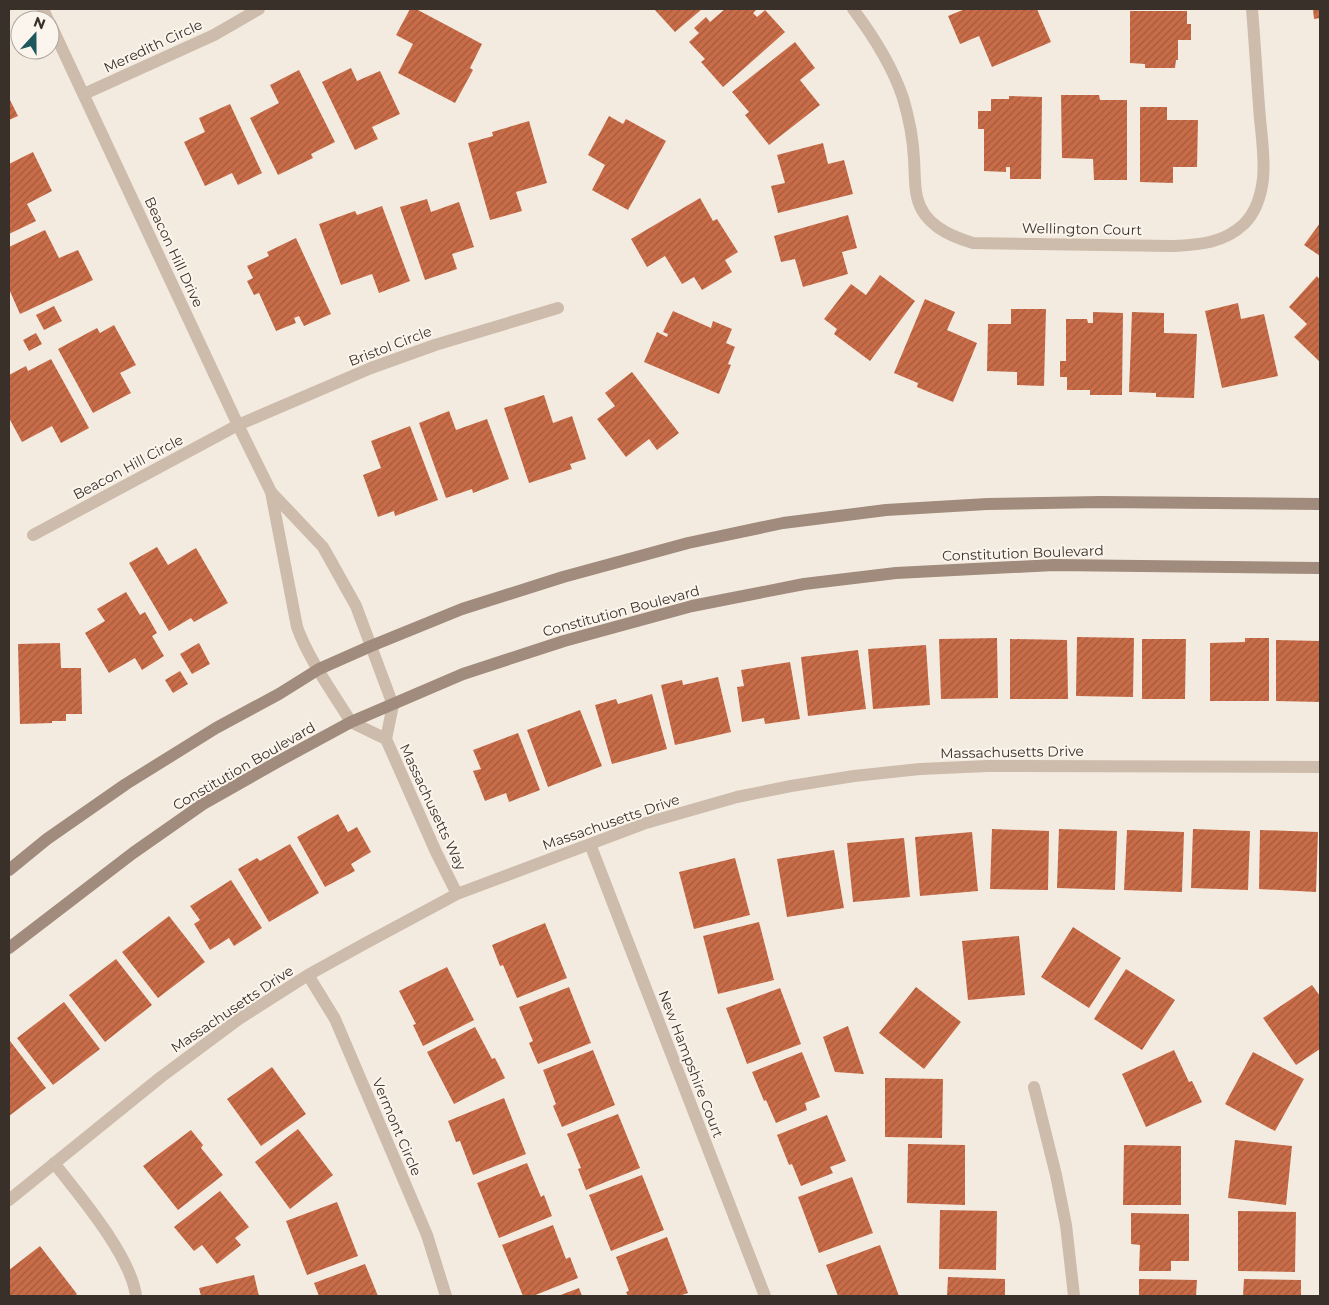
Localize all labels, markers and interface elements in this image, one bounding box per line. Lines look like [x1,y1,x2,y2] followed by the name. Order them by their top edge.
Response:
[10,10,60,60] north arrow
[31,12,48,33] text: N
[101,15,205,77] street label: Meredith Circle
[141,194,207,310] street label: Beacon Hill Drive
[1022,219,1143,239] street label: Wellington Court
[346,322,434,370] street label: Bristol Circle
[70,430,186,504] street label: Beacon Hill Circle
[942,541,1104,565] street label: Constitution Boulevard
[541,581,701,641] street label: Constitution Boulevard
[169,718,319,814] street label: Constitution Boulevard
[396,741,470,873] street label: Massachusetts Way
[940,742,1084,762] street label: Massachusetts Drive
[540,790,682,854] street label: Massachusetts Drive
[167,961,297,1057] street label: Massachusetts Drive
[655,988,728,1141] street label: New Hampshire Court
[368,1075,426,1179] street label: Vermont Circle

